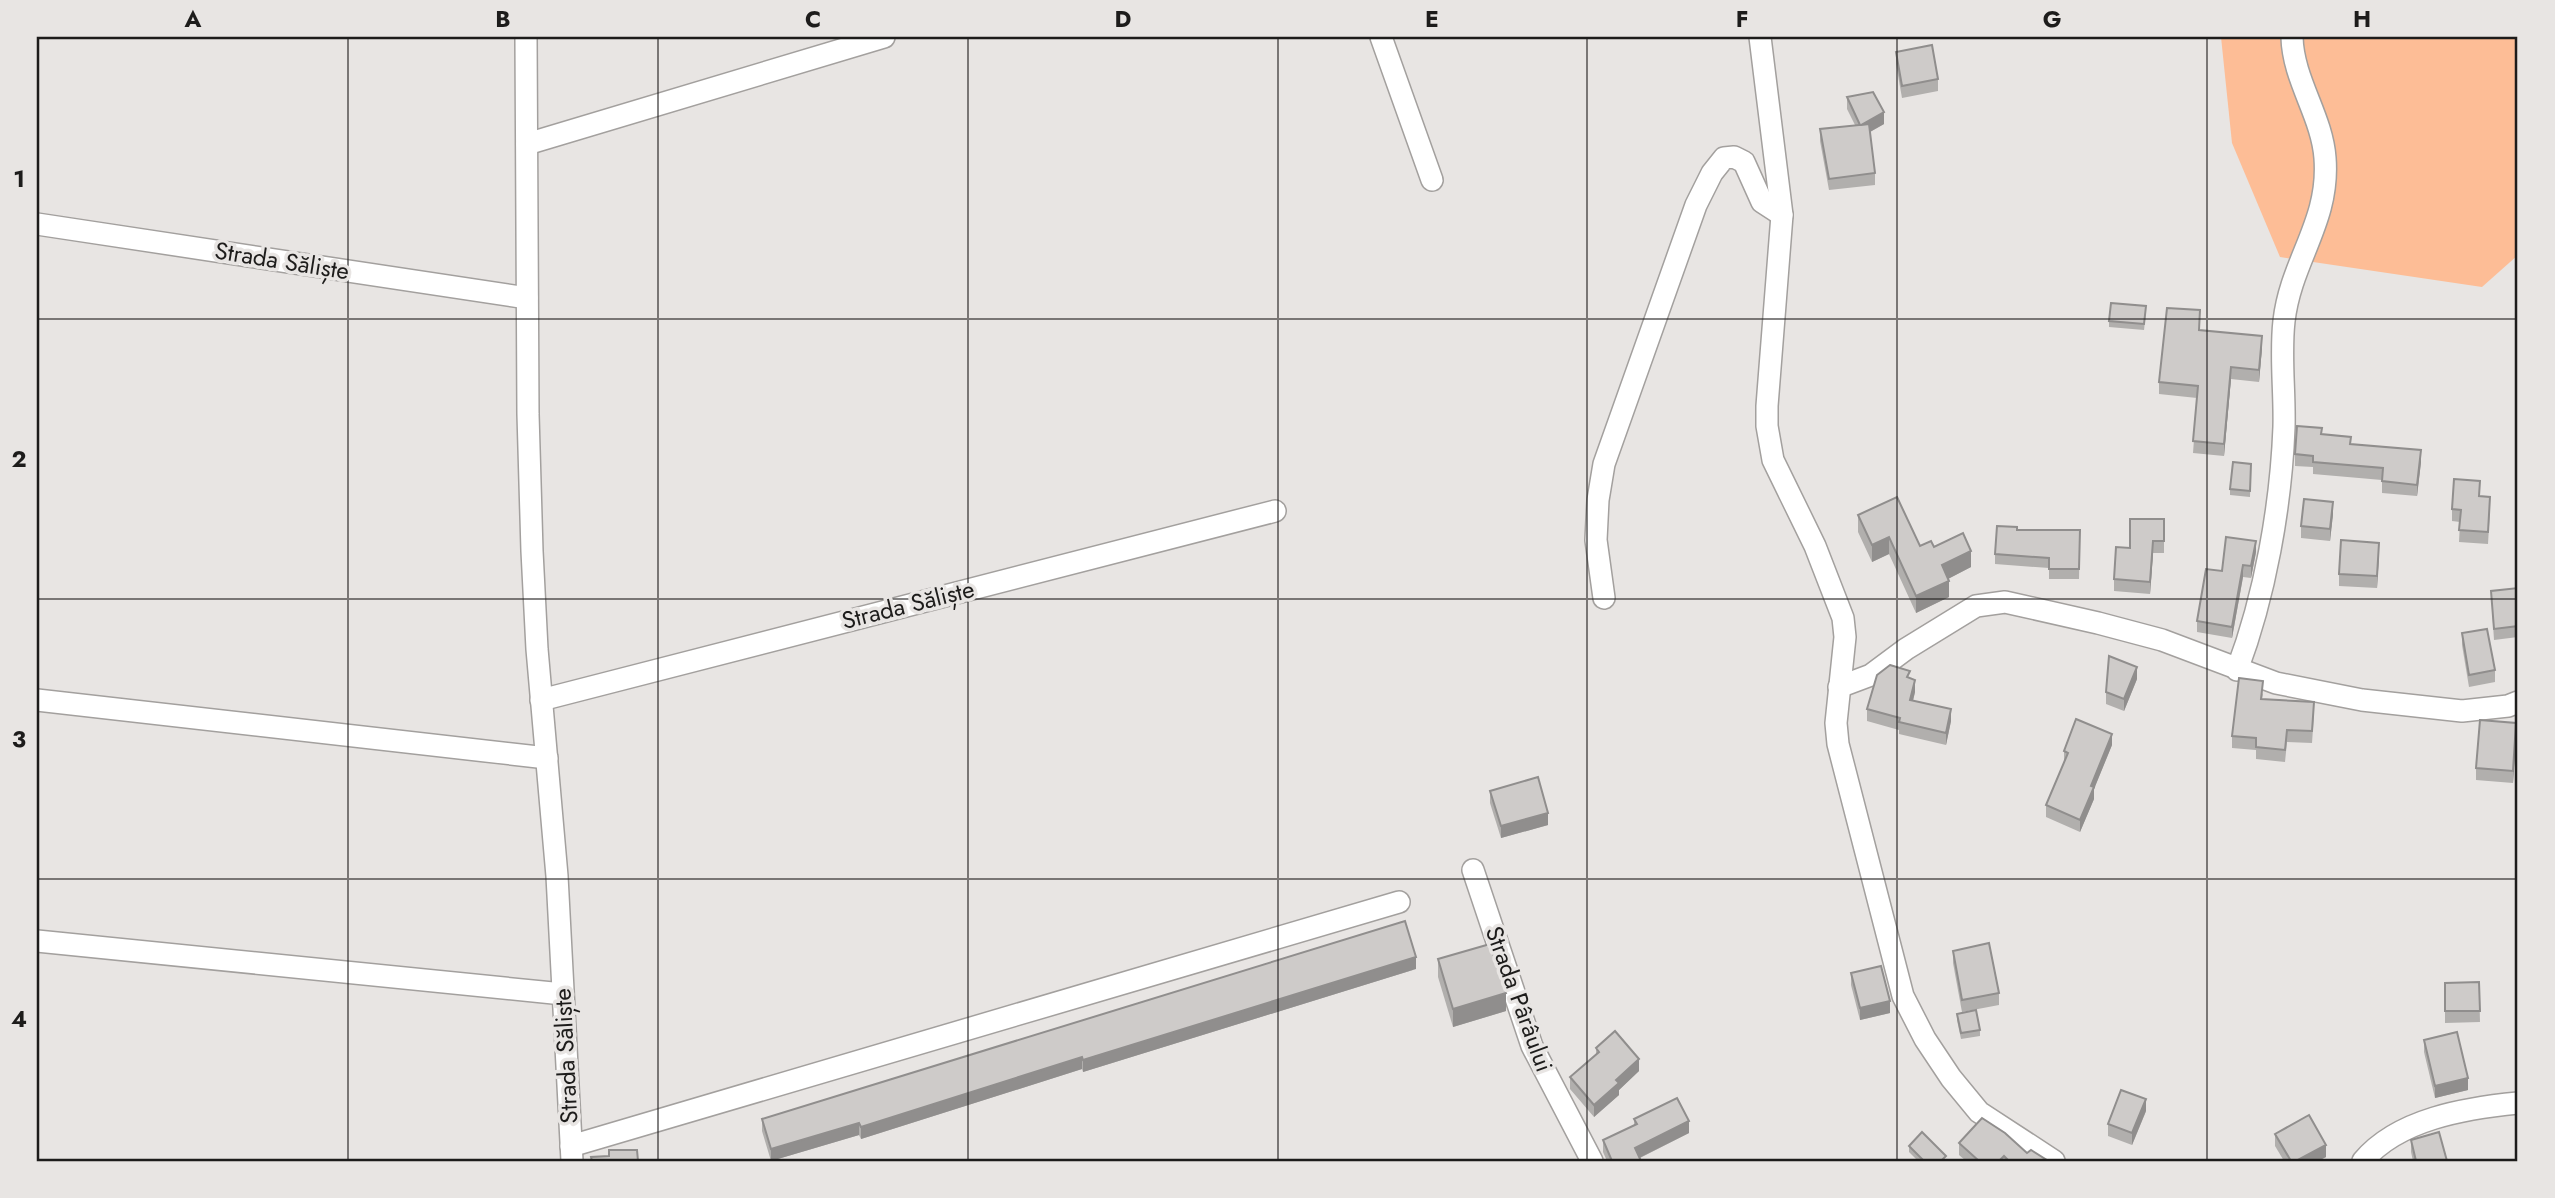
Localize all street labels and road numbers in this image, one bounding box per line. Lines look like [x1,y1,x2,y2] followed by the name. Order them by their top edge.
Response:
[212,233,352,288] street label: Strada Săliște
[838,571,978,638] street label: Strada Săliște
[1477,921,1562,1077] street label: Strada Pârâului
[544,987,587,1125] street label: Strada Săliște

